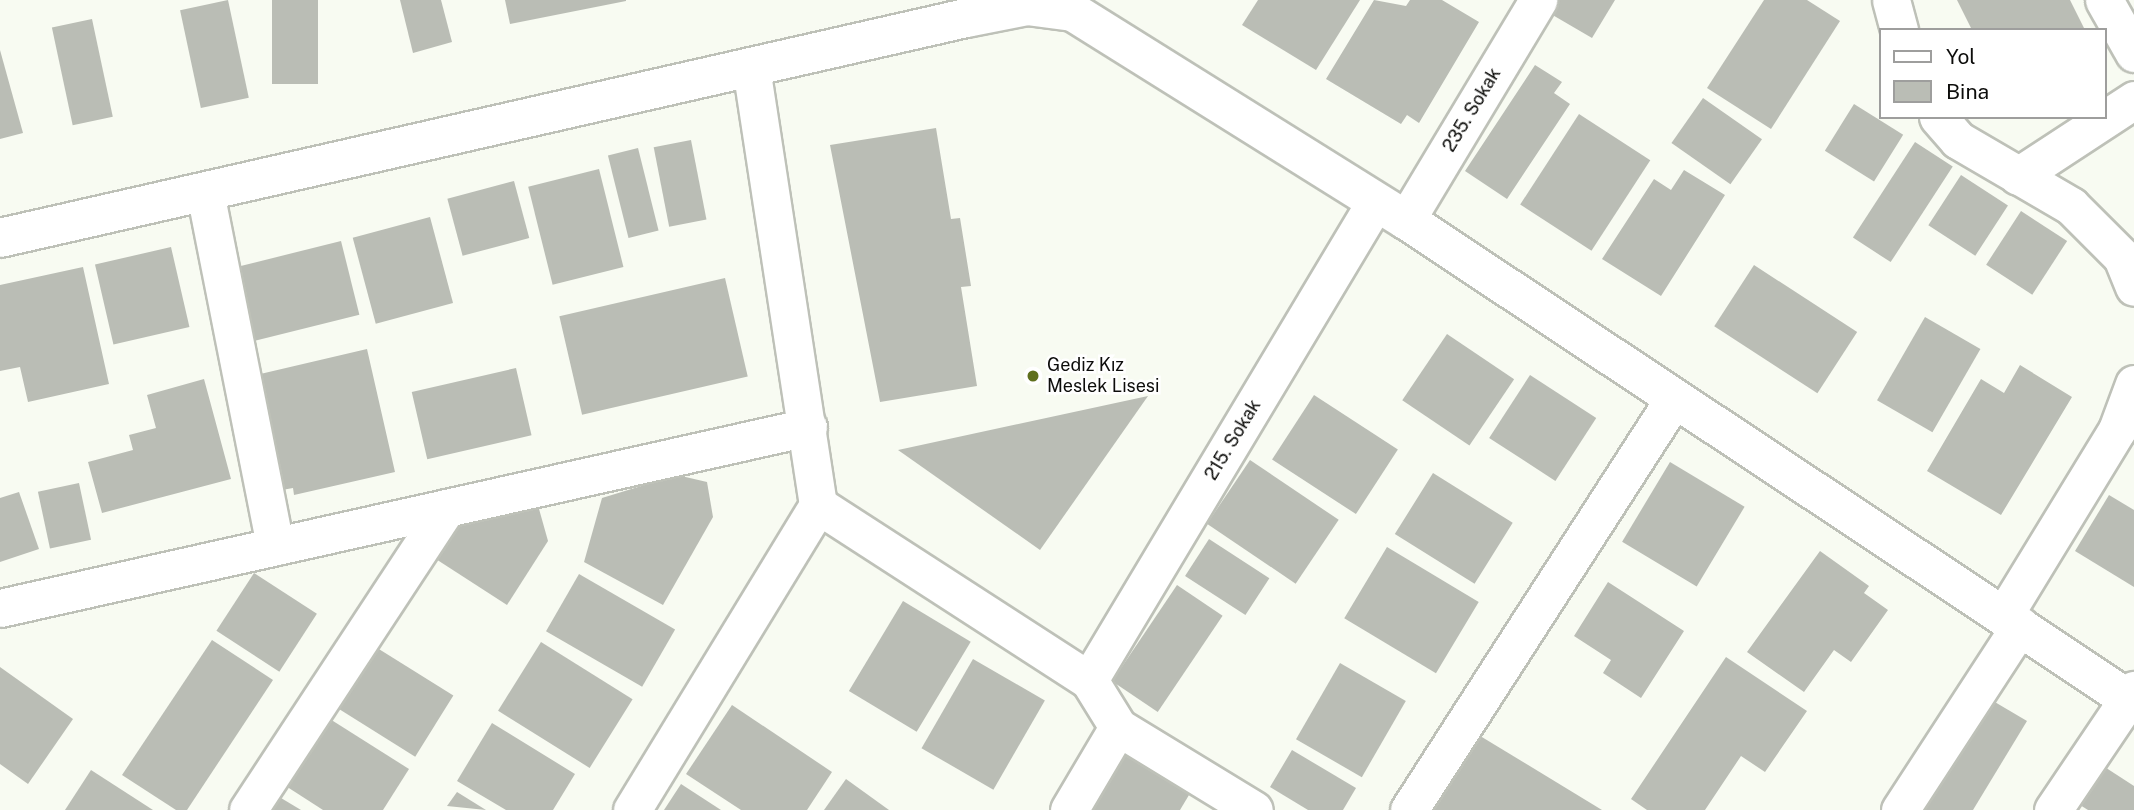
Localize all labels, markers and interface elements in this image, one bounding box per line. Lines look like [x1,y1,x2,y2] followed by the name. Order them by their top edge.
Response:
[1878,28,2106,119] legend
[1946,44,1976,69] text: Yol
[1438,64,1506,156] street label: 235. Sokak
[1946,79,1989,104] text: Bina
[1047,355,1159,398] place label: Gediz Kız Meslek Lisesi
[1025,368,1041,384] marker: Gediz Kız Meslek Lisesi
[1201,396,1265,484] street label: 215. Sokak

